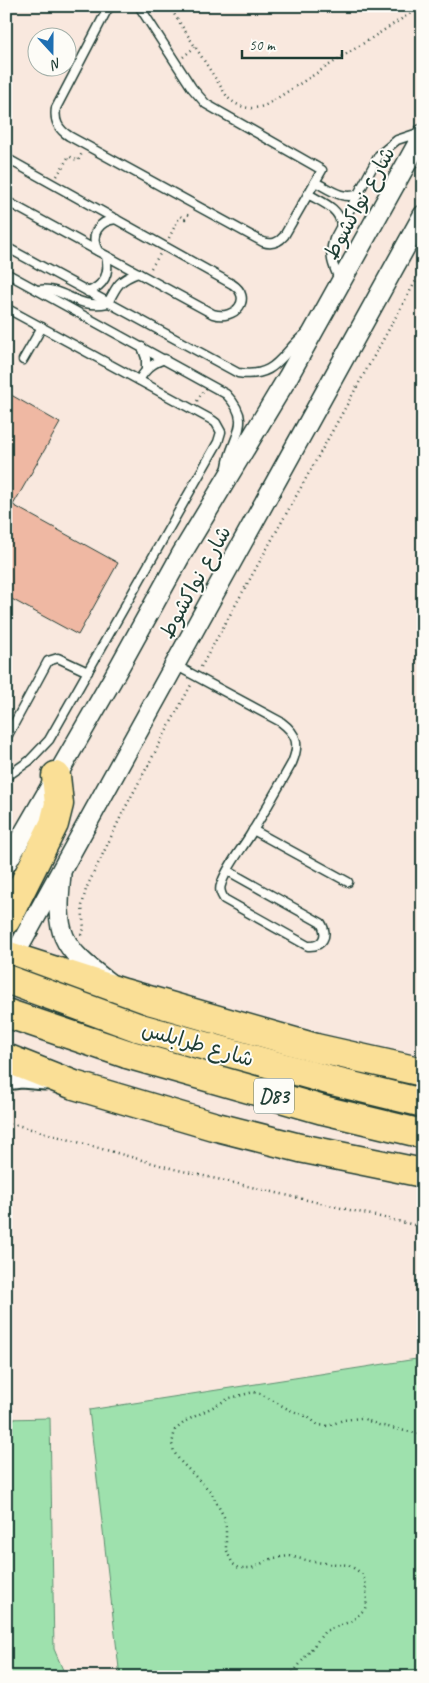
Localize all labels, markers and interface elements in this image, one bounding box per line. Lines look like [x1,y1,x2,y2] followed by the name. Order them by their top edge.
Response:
[28,28,78,78] north arrow
[242,28,342,60] scale bar
[249,36,276,55] text: 50 m
[47,54,64,74] text: N
[317,142,402,265] street label: شارع نواكشوط
[153,521,238,644] street label: شارع نواكشوط
[139,1016,257,1074] street label: شارع طرابلس
[254,1078,294,1114] road number: D83

